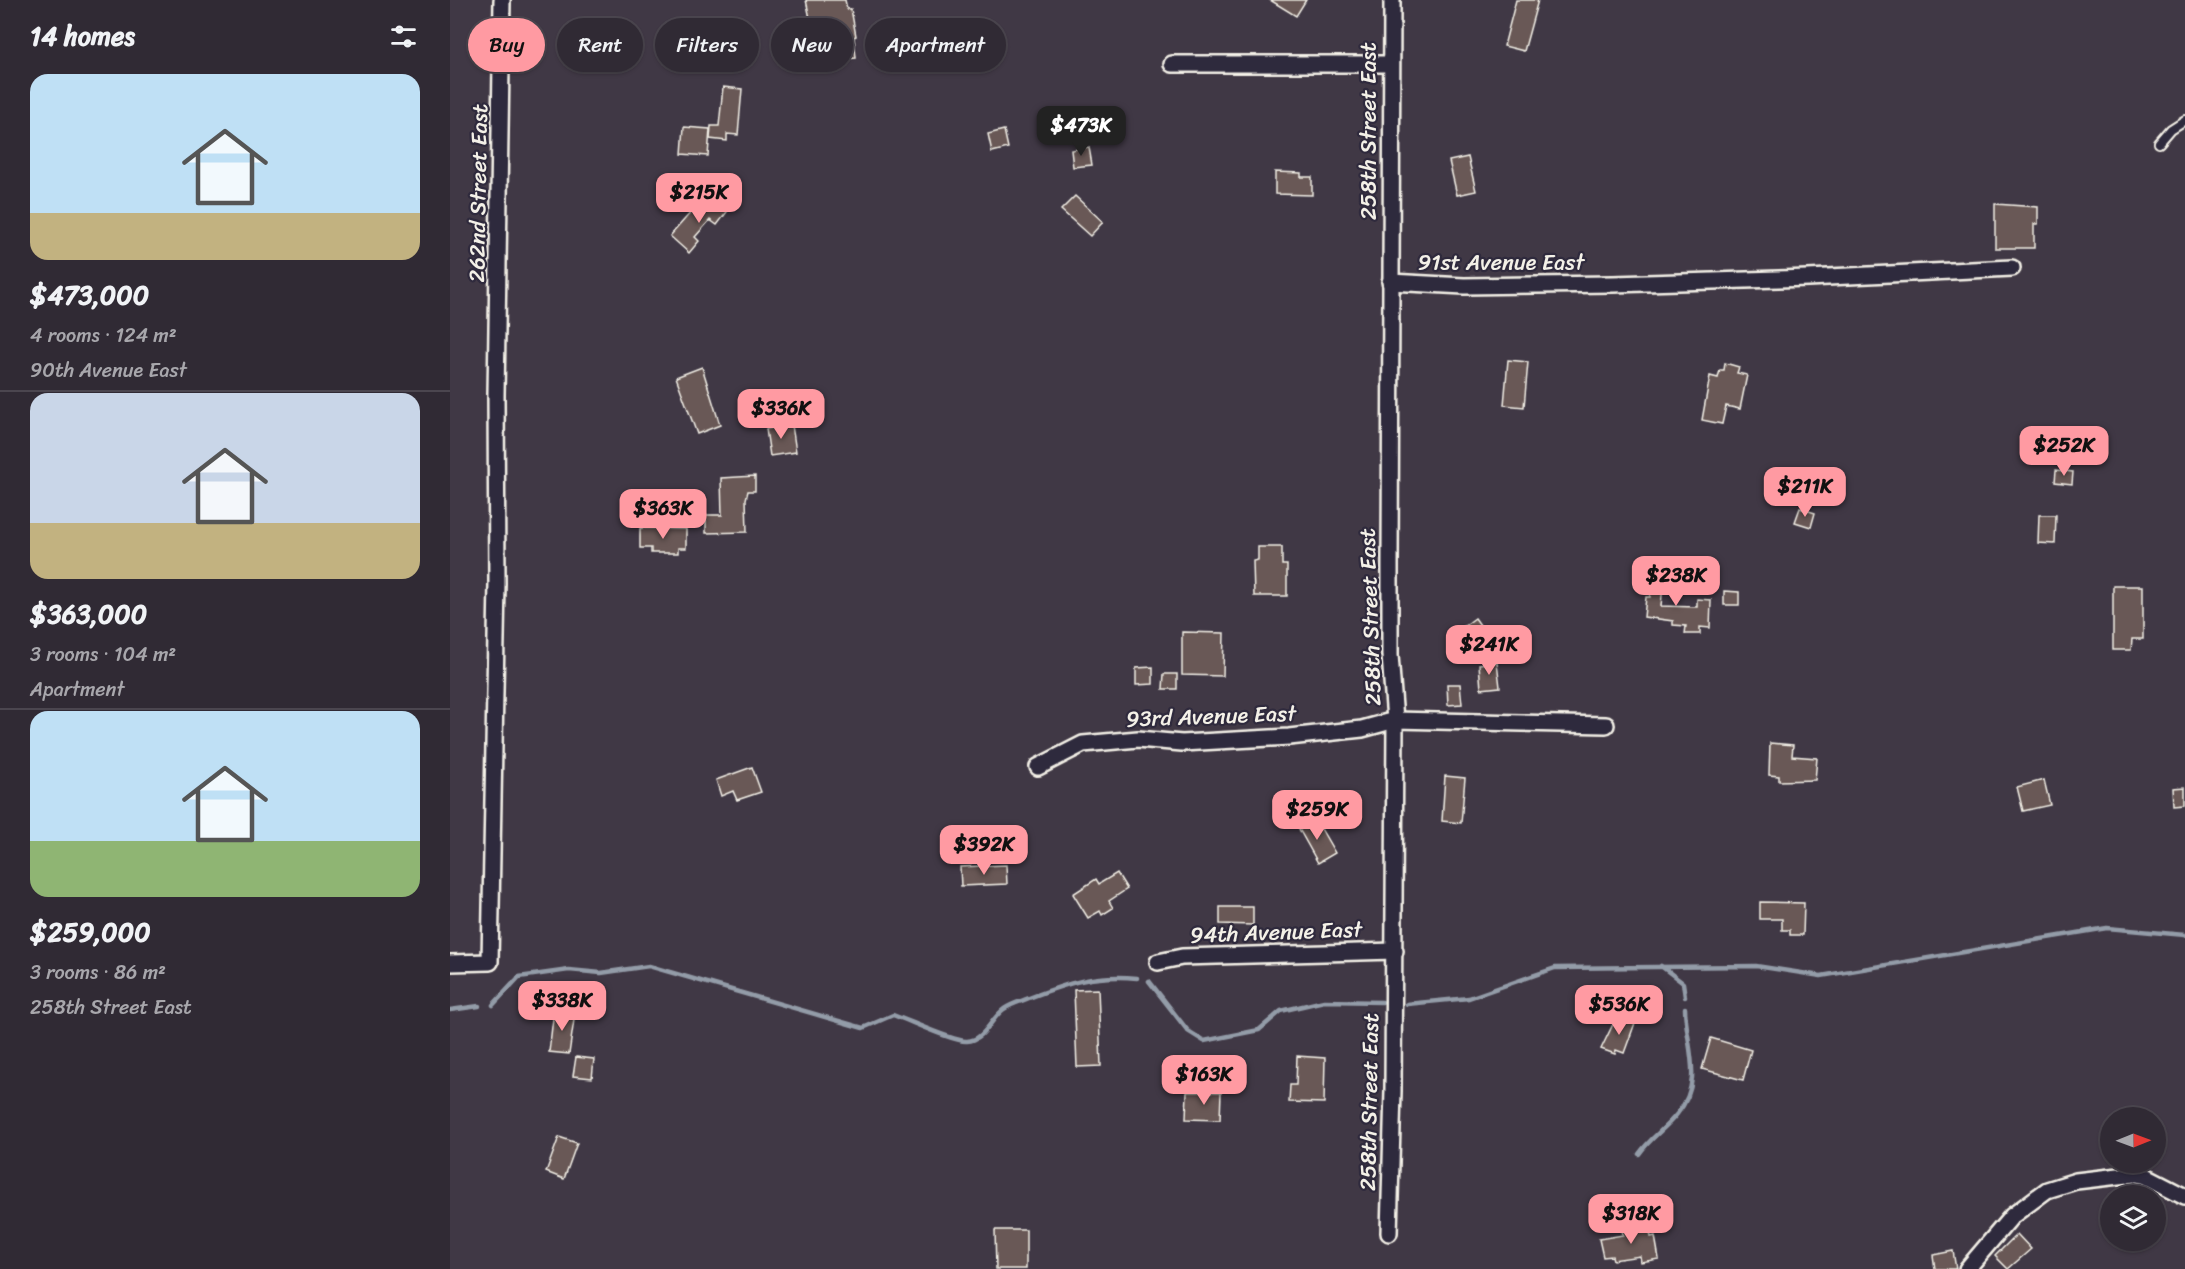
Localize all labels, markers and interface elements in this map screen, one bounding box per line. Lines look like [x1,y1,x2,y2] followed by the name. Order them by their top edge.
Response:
[30,13,135,59] text: 14 homes
[468,18,545,72] chip: Buy
[557,18,643,72] chip: Rent
[655,18,759,72] chip: Filters
[771,18,853,72] chip: New
[865,18,1006,72] chip: Apartment
[387,20,420,53] icon: filters
[1349,42,1388,220] street label: 258th Street East
[457,103,499,283] street label: 262nd Street East
[1039,106,1123,157] pin: $473K
[1051,108,1111,143] text: $473K
[171,113,279,221] icon: home
[657,173,741,224] pin: $215K
[670,175,728,210] text: $215K
[1418,243,1585,282] street label: 91st Avenue East
[30,272,149,318] text: $473,000
[30,318,177,353] text: 4 rooms · 124 m²
[30,353,187,388] text: 90th Avenue East
[739,389,823,440] pin: $336K
[752,391,810,426] text: $336K
[2022,426,2106,477] pin: $252K
[2034,428,2094,463] text: $252K
[171,432,279,540] icon: home
[1763,467,1847,518] pin: $211K
[1778,469,1832,504] text: $211K
[621,489,705,540] pin: $363K
[634,491,692,526] text: $363K
[1347,527,1393,707] street label: 258th Street East
[1634,556,1718,607] pin: $238K
[1646,558,1706,593] text: $238K
[30,591,147,637] text: $363,000
[1447,625,1531,676] pin: $241K
[1460,627,1518,662] text: $241K
[30,637,176,672] text: 3 rooms · 104 m²
[30,672,124,707] text: Apartment
[1125,694,1298,738] street label: 93rd Avenue East
[171,750,279,858] icon: home
[1275,790,1359,841] pin: $259K
[1286,792,1348,827] text: $259K
[942,825,1026,876] pin: $392K
[954,827,1014,862] text: $392K
[30,909,151,955] text: $259,000
[1189,909,1364,954] street label: 94th Avenue East
[30,955,166,990] text: 3 rooms · 86 m²
[520,981,604,1032] pin: $338K
[532,983,592,1018] text: $338K
[1577,985,1661,1036] pin: $536K
[1589,987,1649,1022] text: $536K
[30,990,192,1025] text: 258th Street East
[1348,1012,1390,1191] street label: 258th Street East
[1162,1055,1246,1106] pin: $163K
[1176,1057,1232,1092] text: $163K
[2100,1107,2166,1173] north arrow
[2100,1107,2166,1251] map controls
[2100,1185,2166,1251] button: layers
[1589,1194,1673,1245] pin: $318K
[1602,1196,1660,1231] text: $318K

